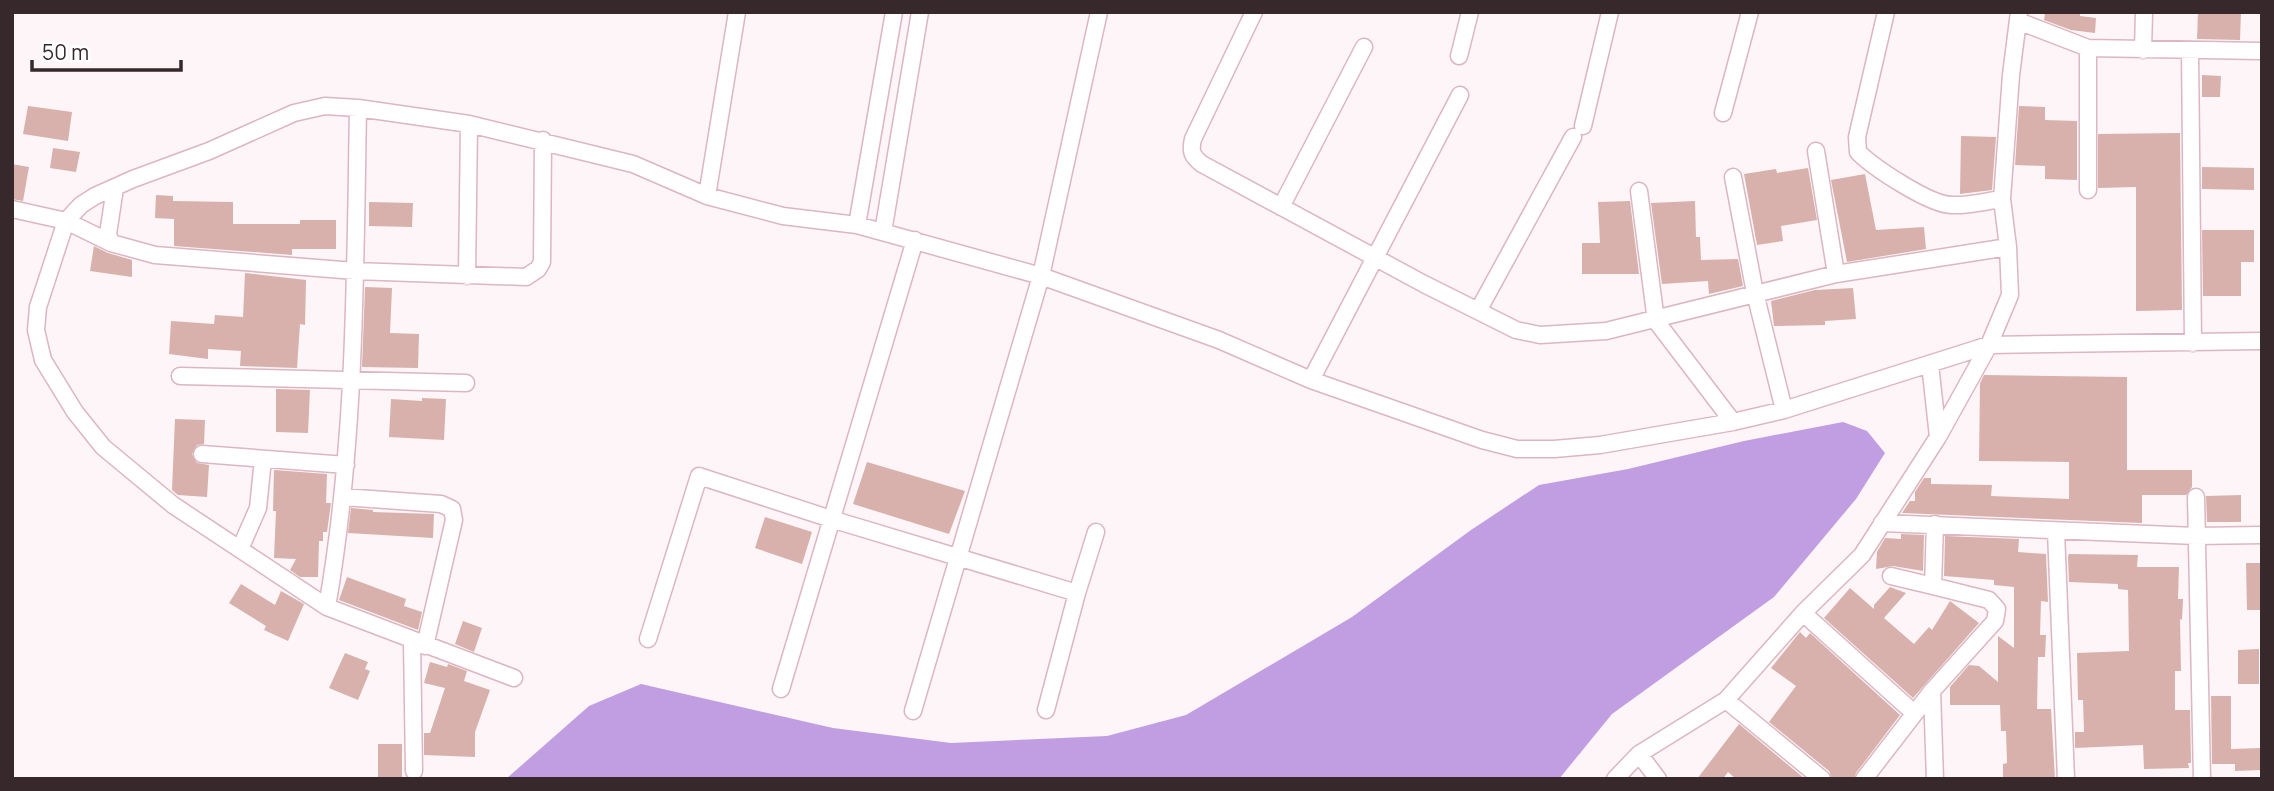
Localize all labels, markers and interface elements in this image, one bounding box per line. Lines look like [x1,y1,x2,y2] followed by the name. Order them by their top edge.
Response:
[32,28,180,72] scale bar
[42,38,89,66] text: 50 m

